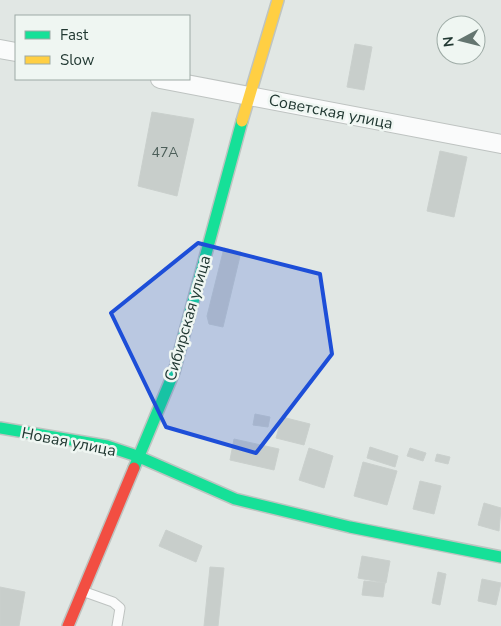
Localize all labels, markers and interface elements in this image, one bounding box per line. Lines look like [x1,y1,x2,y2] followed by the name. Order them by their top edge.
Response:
[15,15,190,80] legend
[436,15,486,65] north arrow
[60,25,89,45] text: Fast
[439,35,459,48] text: N
[60,50,95,70] text: Slow
[267,89,395,135] street label: Советская улица
[151,143,179,162] house number: 47А
[159,253,216,384] street label: Сибирская улица
[20,422,118,462] street label: Новая улица

